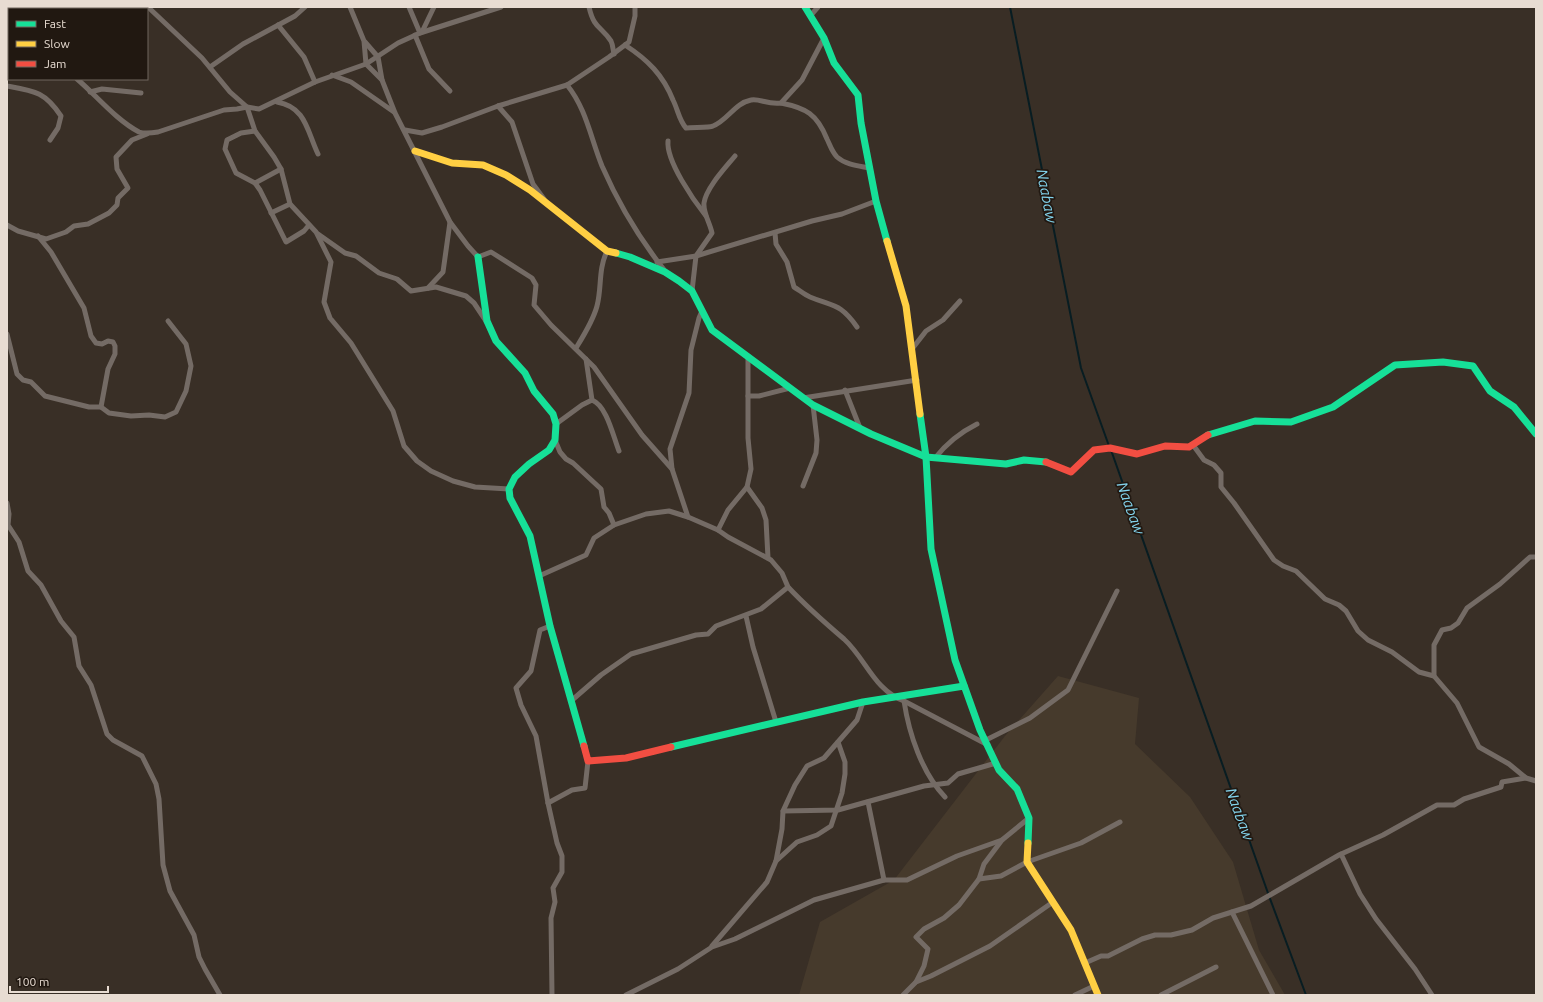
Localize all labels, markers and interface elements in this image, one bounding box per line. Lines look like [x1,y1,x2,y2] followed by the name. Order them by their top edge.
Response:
[8,8,148,80] legend
[44,17,66,30] text: Fast
[44,37,70,50] text: Slow
[44,57,66,70] text: Jam
[1033,168,1061,226] water label: Naabaw
[1114,479,1149,538] water label: Naabaw
[1223,785,1258,844] water label: Naabaw
[10,968,108,994] scale bar
[16,975,49,988] text: 100 m

